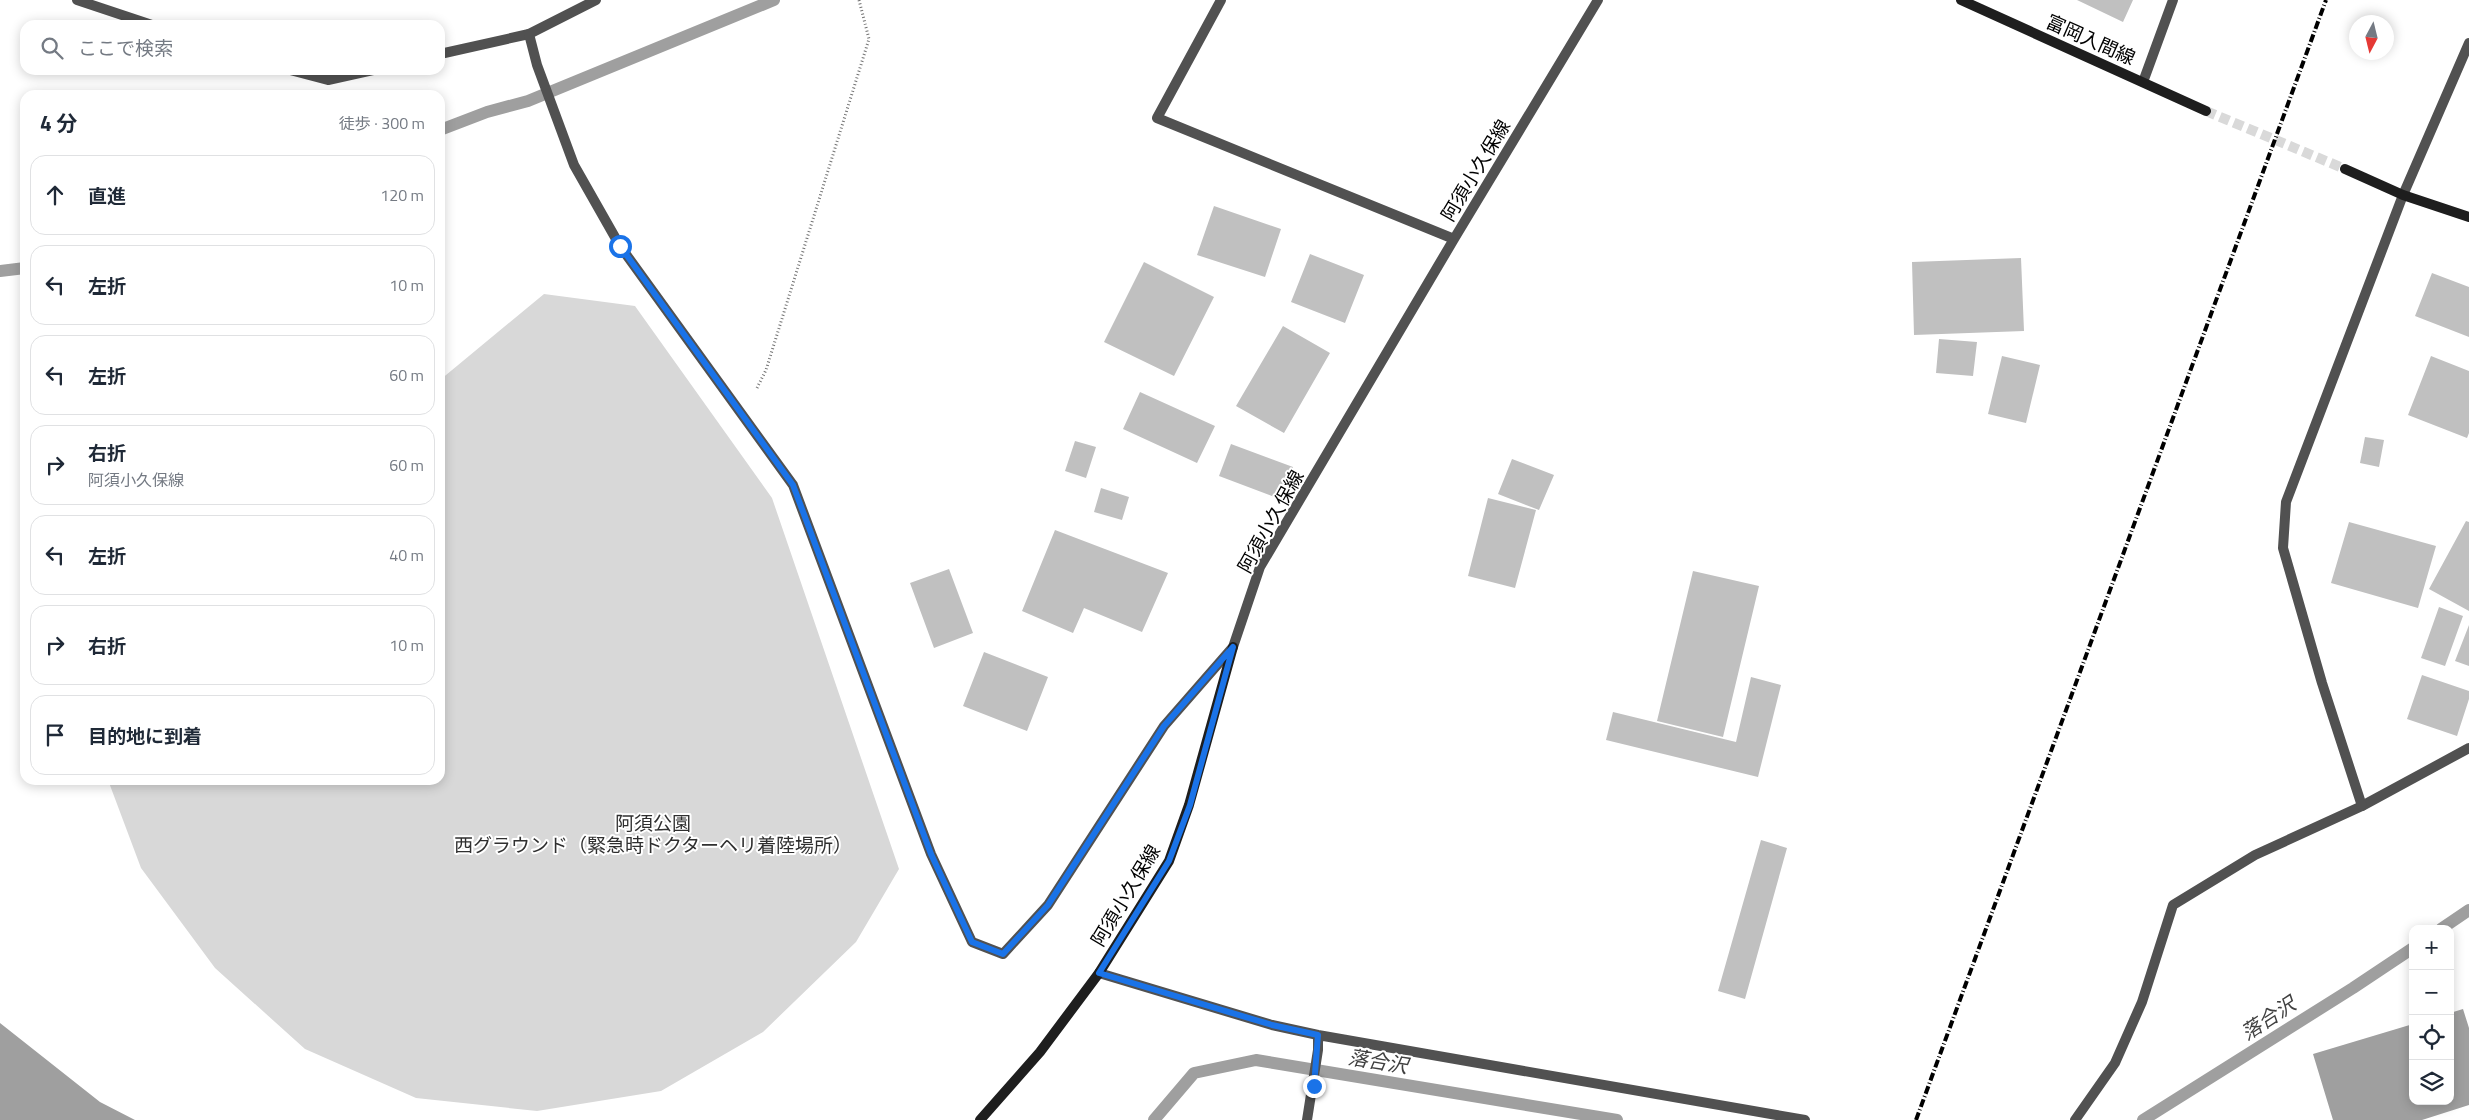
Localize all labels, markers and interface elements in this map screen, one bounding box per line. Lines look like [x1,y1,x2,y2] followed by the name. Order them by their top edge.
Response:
[2042,6,2140,72] street label: 富岡入間線
[2349,15,2394,60] north arrow
[20,20,445,75] search box
[78,33,173,62] text: ここで検索
[38,34,66,62] icon: search
[40,107,77,139] text: 4 分
[339,111,425,135] text: 徒歩 · 300 m
[1433,114,1517,226] street label: 阿須小久保線
[41,181,69,209] icon: ahead
[88,181,126,210] text: 直進
[380,183,424,207] text: 120 m
[609,235,632,258] route start
[41,271,69,299] icon: left
[88,271,126,300] text: 左折
[389,273,424,297] text: 10 m
[41,361,69,389] icon: left
[88,361,126,390] text: 左折
[389,363,424,387] text: 60 m
[88,438,126,467] text: 右折
[41,451,69,479] icon: right
[389,453,424,477] text: 60 m
[1230,464,1310,578] street label: 阿須小久保線
[88,468,184,492] text: 阿須小久保線
[41,541,69,569] icon: left
[88,541,126,570] text: 左折
[389,543,424,567] text: 40 m
[41,631,69,659] icon: right
[88,631,126,660] text: 右折
[389,633,424,657] text: 10 m
[41,721,69,749] icon: arrive
[88,721,202,750] text: 目的地に到着
[454,808,852,859] park label: 阿須公園 西グラウンド（緊急時ドクターヘリ着陸場所）
[1083,839,1167,951] street label: 阿須小久保線
[2409,925,2454,1105] map controls
[2409,925,2454,970] button: +
[2409,970,2454,1015] button: −
[2234,987,2304,1047] water label: 落合沢
[2409,1015,2454,1060] button: locate
[1346,1041,1413,1081] water label: 落合沢
[2409,1060,2454,1105] button: layers
[1303,1075,1326,1098] route end

